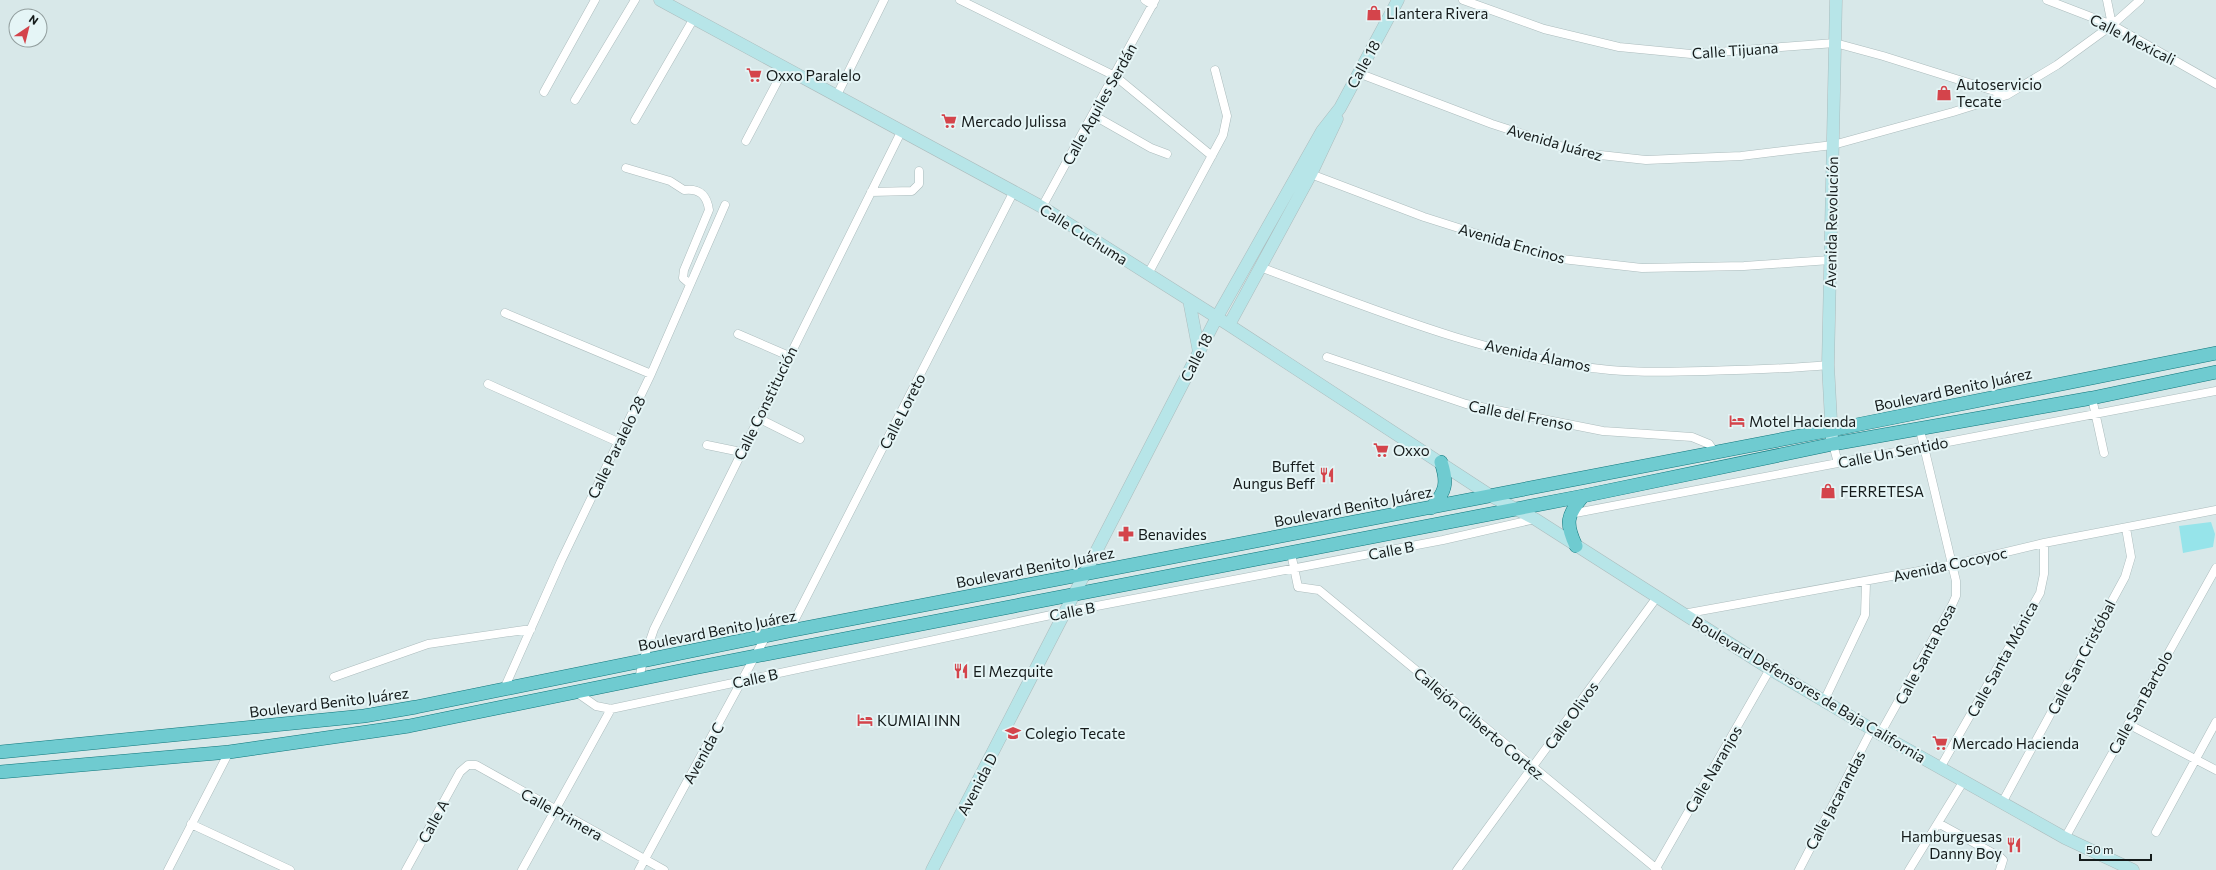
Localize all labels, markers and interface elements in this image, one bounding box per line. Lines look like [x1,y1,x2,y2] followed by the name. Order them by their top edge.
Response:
[1365,4,1383,22] shop icon: Llantera Rivera
[1386,4,1488,22] place label: Llantera Rivera
[8,8,48,48] north arrow
[2087,10,2179,68] street label: Calle Mexicali
[27,12,41,27] text: N
[1343,37,1383,91] street label: Calle 18
[1691,38,1779,62] street label: Calle Tijuana
[1058,40,1140,168] street label: Calle Aquiles Serdán
[745,66,763,84] supermarket icon: Oxxo Paralelo
[766,66,861,84] place label: Oxxo Paralelo
[1956,75,2042,110] place label: Autoservicio Tecate
[1935,84,1953,102] shop icon: Autoservicio Tecate
[940,112,958,130] supermarket icon: Mercado Julissa
[961,112,1067,130] place label: Mercado Julissa
[1505,120,1605,164] street label: Avenida Juárez
[1821,156,1841,288] street label: Avenida Revolución
[1037,200,1131,268] street label: Calle Cuchuma
[1457,219,1567,267] street label: Avenida Encinos
[1176,330,1216,384] street label: Calle 18
[1483,334,1593,375] street label: Avenida Álamos
[730,343,800,463] street label: Calle Constitución
[1873,363,2033,415] street label: Boulevard Benito Juárez
[875,370,929,452] street label: Calle Loreto
[583,393,649,501] street label: Calle Paralelo 28
[1467,396,1575,434] street label: Calle del Frenso
[1728,412,1746,430] hotel icon: Motel Hacienda
[1749,412,1856,430] place label: Motel Hacienda
[1836,432,1950,472] street label: Calle Un Sentido
[1372,441,1390,459] supermarket icon: Oxxo
[1393,441,1430,459] place label: Oxxo
[1233,457,1315,492] place label: Buffet Aungus Beff
[1318,466,1336,484] restaurant icon: Buffet Aungus Beff
[1272,482,1434,530] street label: Boulevard Benito Juárez
[1819,482,1837,500] shop icon: FERRETESA
[1840,482,1924,500] place label: FERRETESA
[1117,525,1135,543] pharmacy icon: Benavides
[1138,525,1207,543] place label: Benavides
[1367,537,1416,563] street label: Calle B
[954,543,1116,591] street label: Boulevard Benito Juárez
[1891,543,2009,585] street label: Avenida Cocoyoc
[2043,597,2119,717] street label: Calle San Cristóbal
[1048,598,1097,624] street label: Calle B
[1963,598,2041,720] street label: Calle Santa Mónica
[1891,600,1959,708] street label: Calle Santa Rosa
[636,606,798,654] street label: Boulevard Benito Juárez
[1689,612,1929,766] street label: Boulevard Defensores de Baja California
[2104,647,2176,757] street label: Calle San Bartolo
[952,662,970,680] restaurant icon: El Mezquite
[973,662,1053,680] place label: El Mezquite
[1410,663,1548,783] street label: Callejón Gilberto Cortez
[731,664,780,692] street label: Calle B
[1540,677,1602,752] street label: Calle Olivos
[248,683,410,721] street label: Boulevard Benito Juárez
[856,711,874,729] hotel icon: KUMIAI INN
[877,711,961,729] place label: KUMIAI INN
[679,719,727,787] street label: Avenida C
[1681,722,1745,816] street label: Calle Naranjos
[1004,724,1022,742] school or university icon: Colegio Tecate
[1025,724,1125,742] place label: Colegio Tecate
[1931,734,1949,752] supermarket icon: Mercado Hacienda
[1952,734,2079,752] place label: Mercado Hacienda
[1801,747,1869,853] street label: Calle Jacarandas
[953,750,1001,818] street label: Avenida D
[518,784,606,844] street label: Calle Primera
[414,796,452,846] street label: Calle A
[1901,827,2002,862] place label: Hamburguesas Danny Boy
[2005,836,2023,854] restaurant icon: Hamburguesas Danny Boy
[2080,836,2151,862] scale bar
[2086,842,2114,856] text: 50 m

